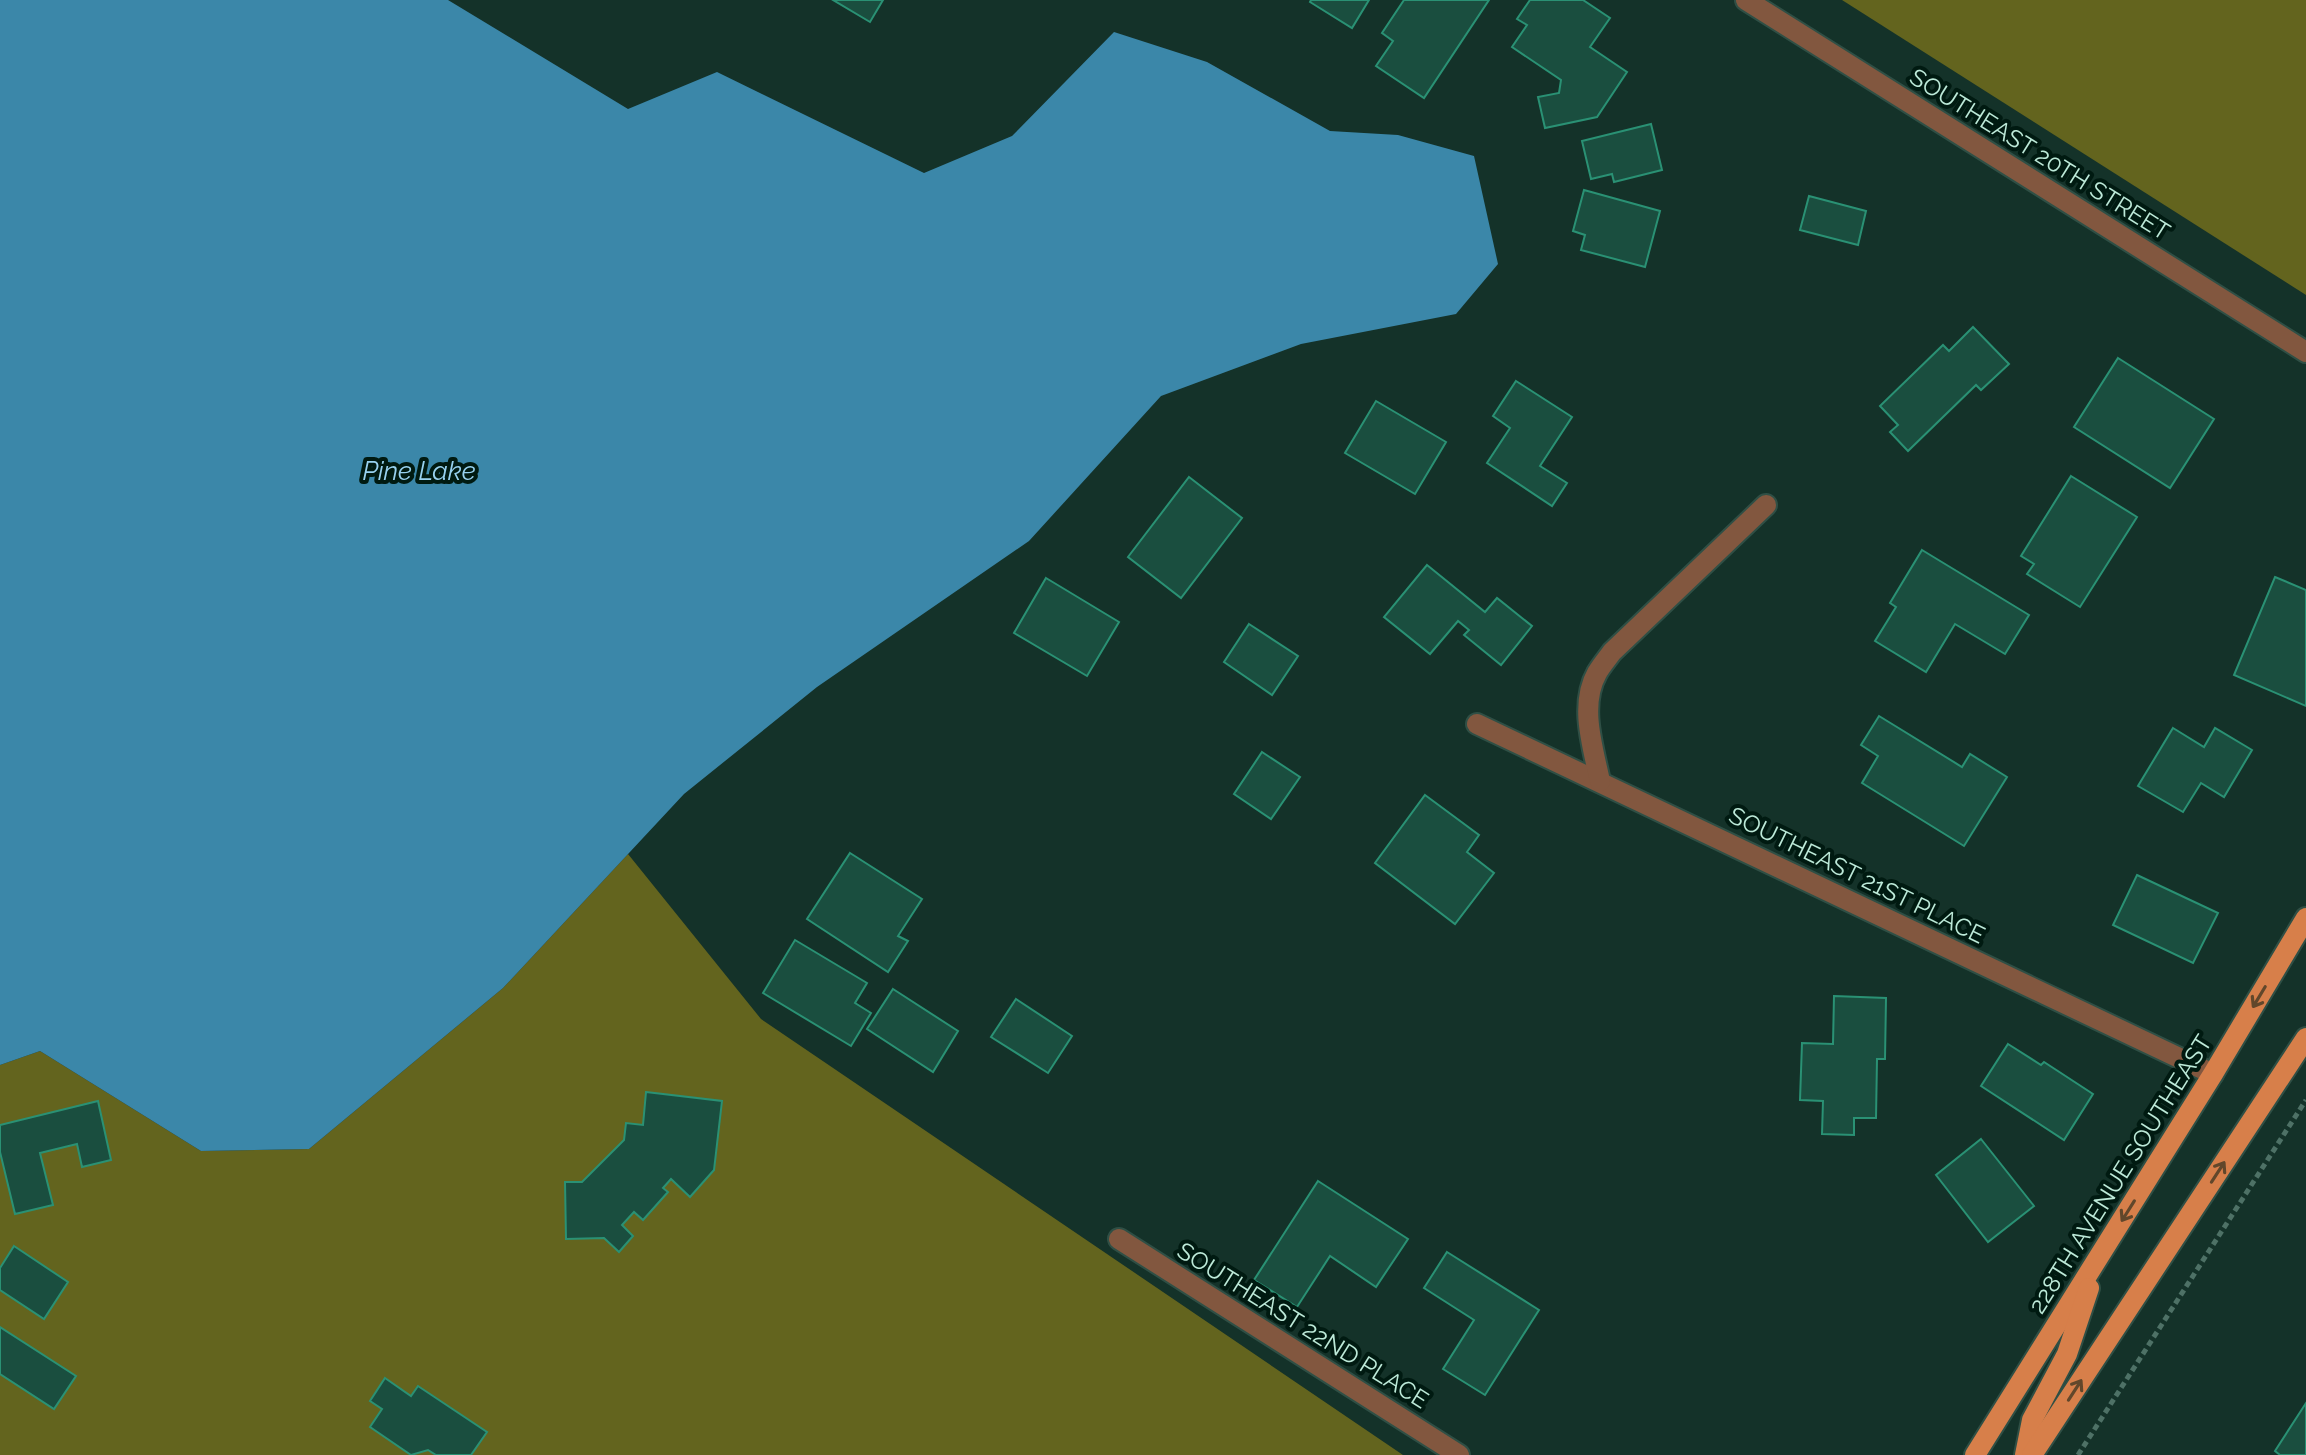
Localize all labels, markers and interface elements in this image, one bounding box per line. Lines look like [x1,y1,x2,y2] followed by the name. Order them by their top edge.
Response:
[1905,62,2176,246] street label: SOUTHEAST 20TH STREET
[362,456,476,486] water label: Pine Lake
[1724,800,1990,950] street label: SOUTHEAST 21ST PLACE
[2251,985,2267,1008] one-way arrow
[2022,1029,2218,1319] street label: 228TH AVENUE SOUTHEAST
[2209,1162,2226,1184] one-way arrow
[2119,1199,2135,1222] one-way arrow
[1172,1236,1434,1414] street label: SOUTHEAST 22ND PLACE
[2067,1379,2083,1401] one-way arrow

